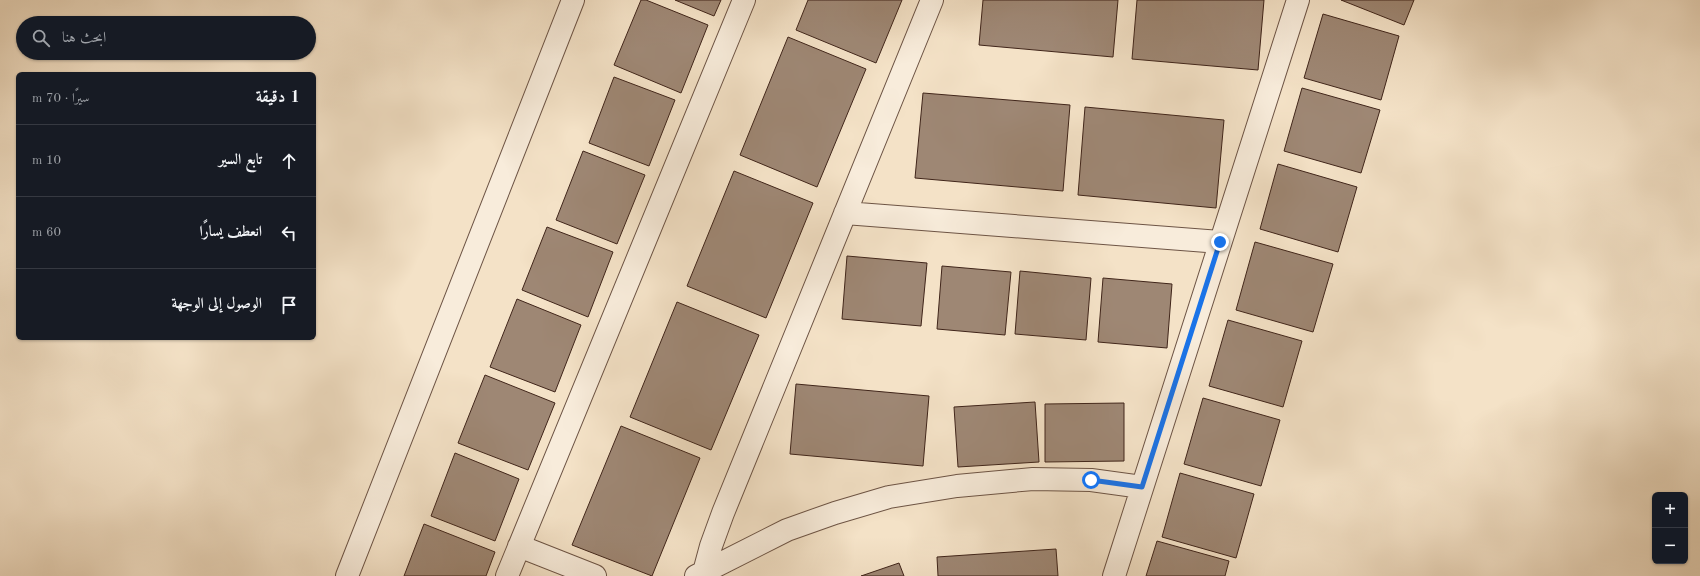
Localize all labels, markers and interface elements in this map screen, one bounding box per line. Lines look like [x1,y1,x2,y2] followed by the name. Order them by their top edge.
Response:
[16,16,316,60] search box
[30,27,52,49] icon: search
[62,31,106,46] text: ابحث هنا
[256,89,300,106] text: 1 دقيقة
[32,92,89,105] text: سيرًا · 70 m
[278,150,300,172] icon: ahead
[219,153,262,168] text: تابع السير
[32,154,61,167] text: 10 m
[278,222,300,244] icon: left
[200,225,262,240] text: انعطف يسارًا
[32,226,61,239] text: 60 m
[1211,233,1229,251] route end
[278,294,300,316] icon: arrive
[171,297,262,312] text: الوصول إلى الوجهة
[1082,471,1100,489] route start
[1652,492,1688,564] map controls
[1652,492,1688,528] button: +
[1652,528,1688,564] button: −

